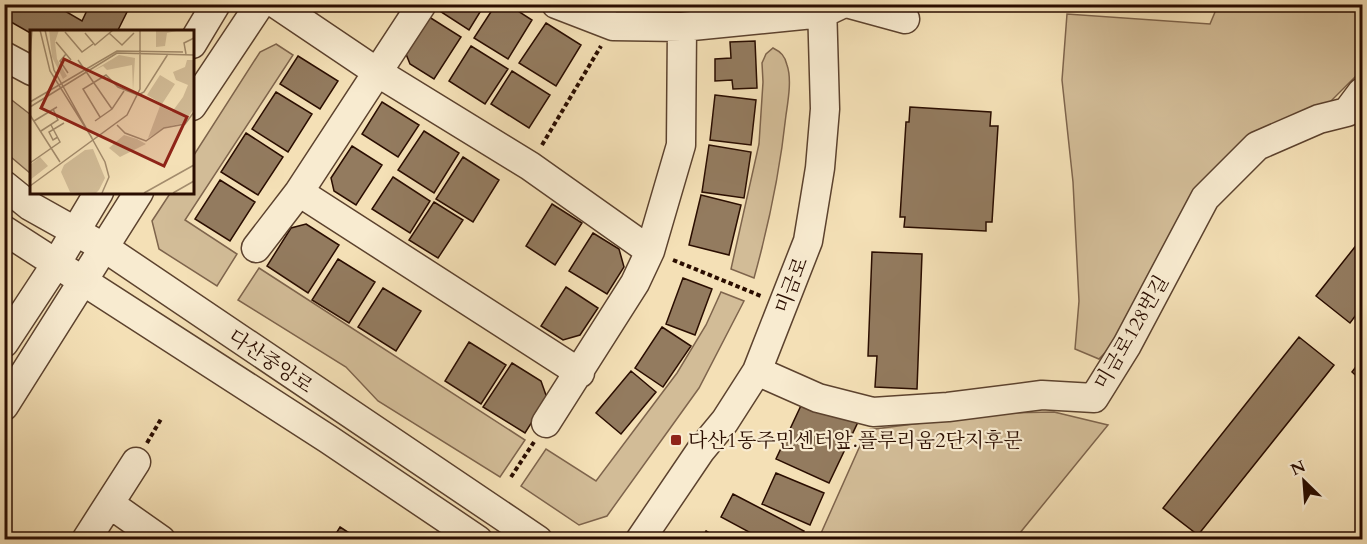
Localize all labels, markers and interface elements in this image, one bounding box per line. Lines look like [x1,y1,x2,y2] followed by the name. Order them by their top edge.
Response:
[30,30,194,194] inset map
[768,253,814,317] street label: 미금로
[1088,270,1175,394] street label: 미금로128번길
[223,323,318,400] street label: 다산중앙로
[688,427,1023,454] place label: 다산1동주민센터앞.플루리움2단지후문
[669,433,683,447] marker: 다산1동주민센터앞.플루리움2단지후문
[1274,451,1334,511] north arrow
[1287,455,1309,481] text: N

